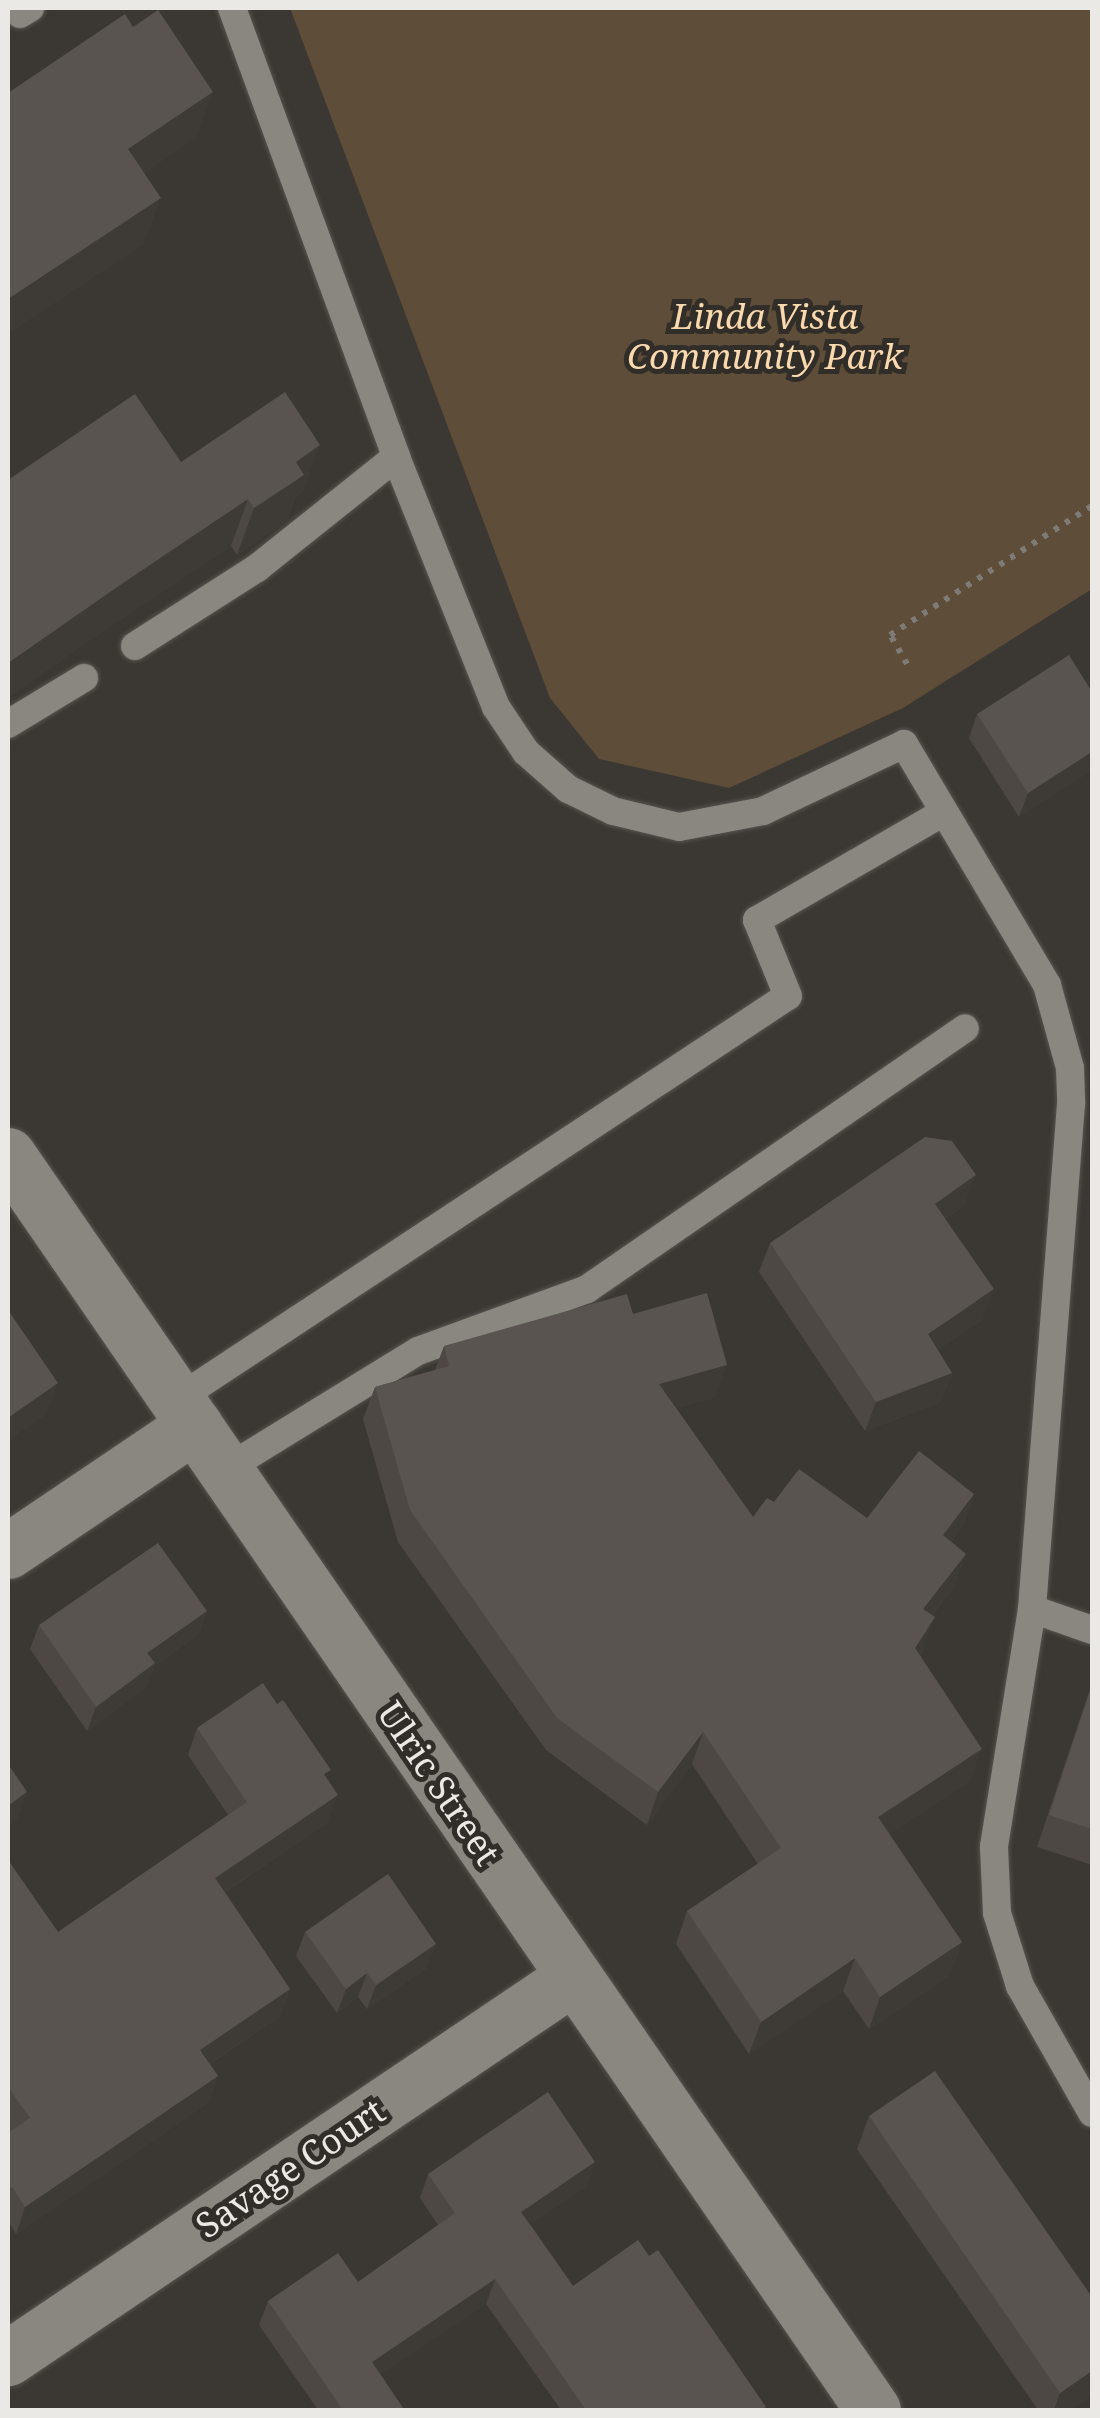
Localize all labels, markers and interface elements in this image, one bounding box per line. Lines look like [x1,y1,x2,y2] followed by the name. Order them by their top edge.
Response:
[627,295,903,377] park label: Linda Vista Community Park
[369,1694,509,1872] street label: Ulric Street
[188,2090,392,2246] street label: Savage Court

